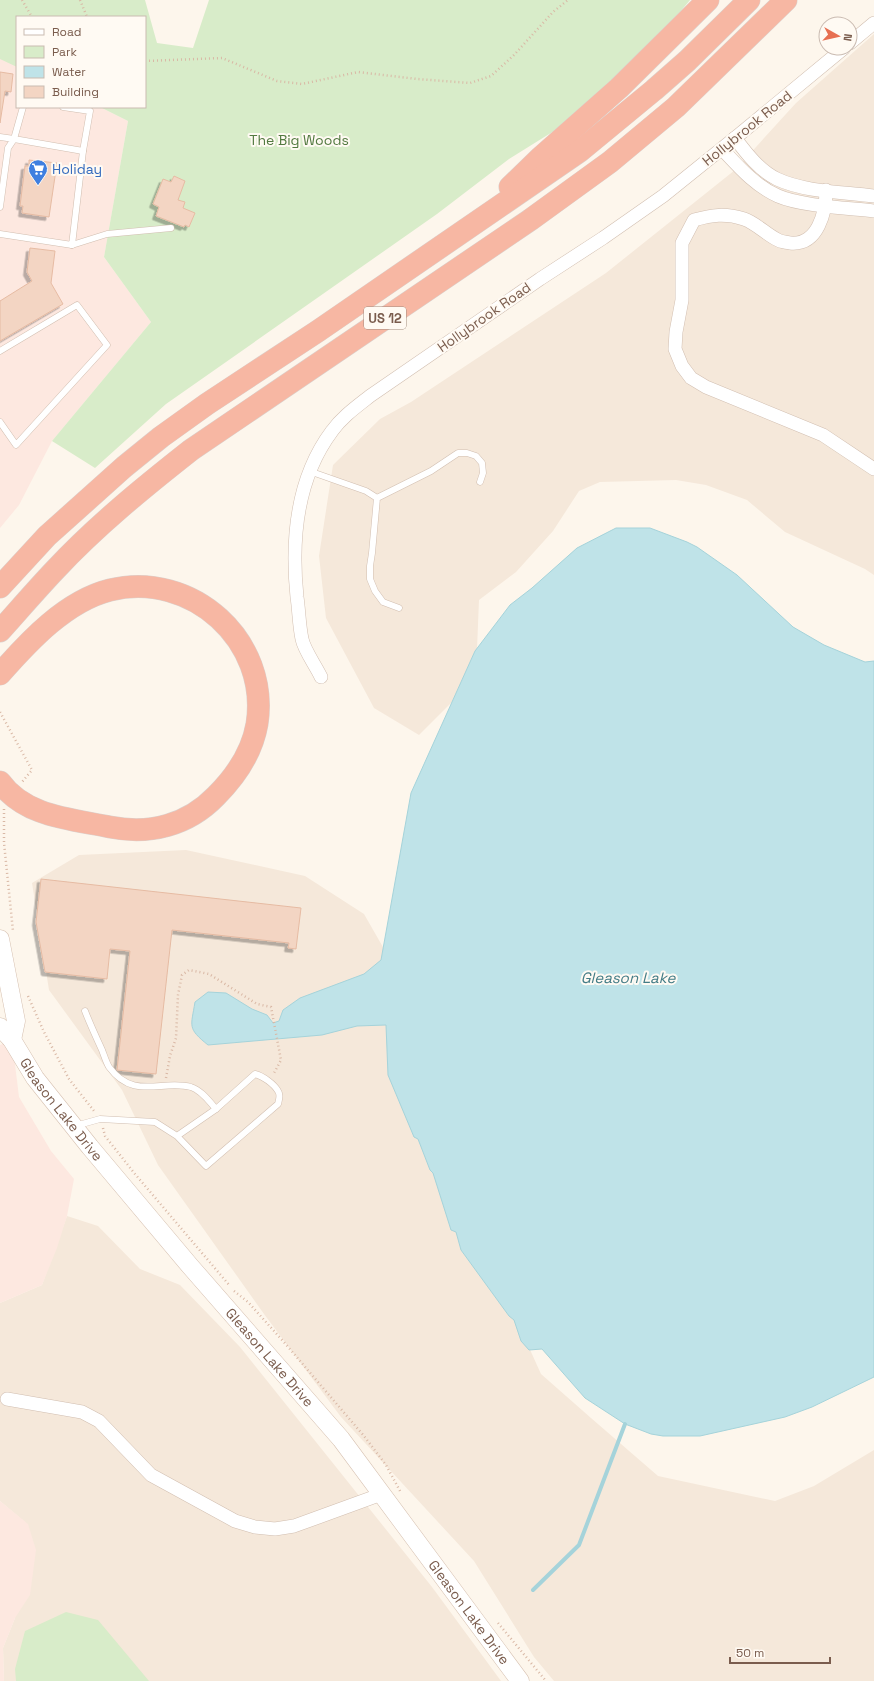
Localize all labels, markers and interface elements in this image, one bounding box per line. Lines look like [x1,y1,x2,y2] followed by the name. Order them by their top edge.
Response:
[16,16,146,108] legend
[818,16,858,56] north arrow
[52,24,81,40] text: Road
[840,33,855,42] text: N
[52,44,77,60] text: Park
[52,64,86,80] text: Water
[52,84,99,100] text: Building
[699,86,795,170] street label: Hollybrook Road
[249,131,349,149] park label: The Big Woods
[27,158,49,186] supermarket icon: Holiday
[52,160,102,178] place label: Holiday
[434,278,534,356] street label: Hollybrook Road
[364,307,406,329] road number: US 12
[581,968,676,987] water label: Gleason Lake
[16,1055,107,1165] street label: Gleason Lake Drive
[222,1304,318,1411] street label: Gleason Lake Drive
[425,1556,514,1668] street label: Gleason Lake Drive
[730,1639,830,1665] scale bar
[736,1645,764,1661] text: 50 m

